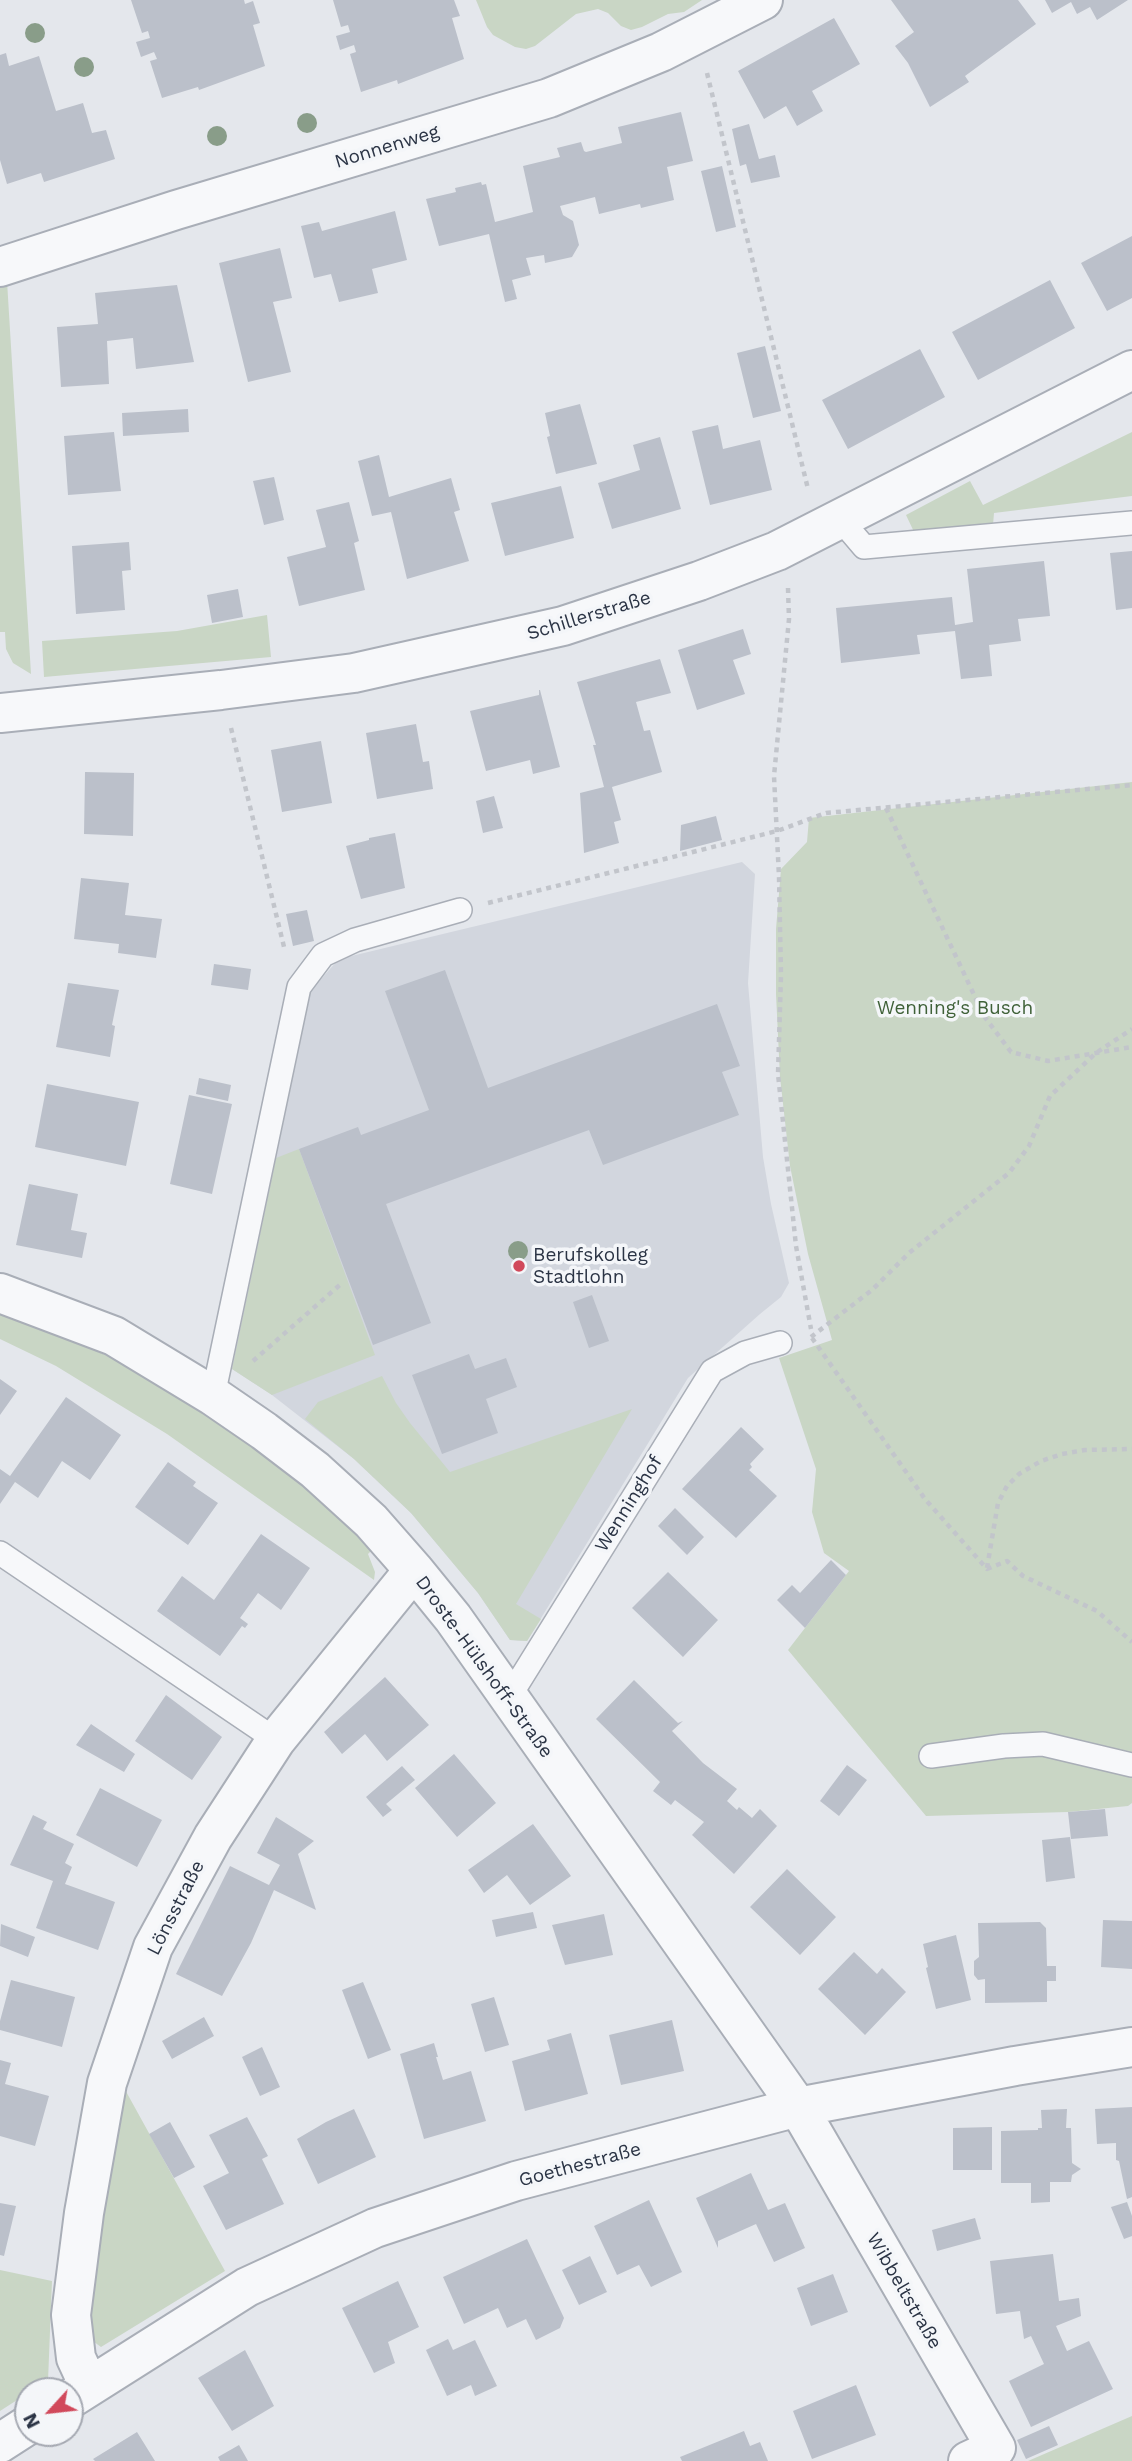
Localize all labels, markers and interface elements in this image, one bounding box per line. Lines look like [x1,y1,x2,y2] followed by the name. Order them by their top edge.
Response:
[332,120,442,174] street label: Nonnenweg
[524,586,654,646] street label: Schillerstraße
[877,997,1033,1019] park label: Wenning's Busch
[533,1244,648,1288] place label: Berufskolleg Stadtlohn
[511,1258,527,1274] marker: Berufskolleg Stadtlohn
[590,1452,668,1556] street label: Wenninghof
[410,1572,558,1762] street label: Droste-Hülshoff-Straße
[142,1857,210,1959] street label: Lönsstraße
[516,2138,644,2192] street label: Goethestraße
[862,2229,946,2353] street label: Wibbeltstraße
[14,2377,84,2447] north arrow
[18,2409,45,2432] text: N

